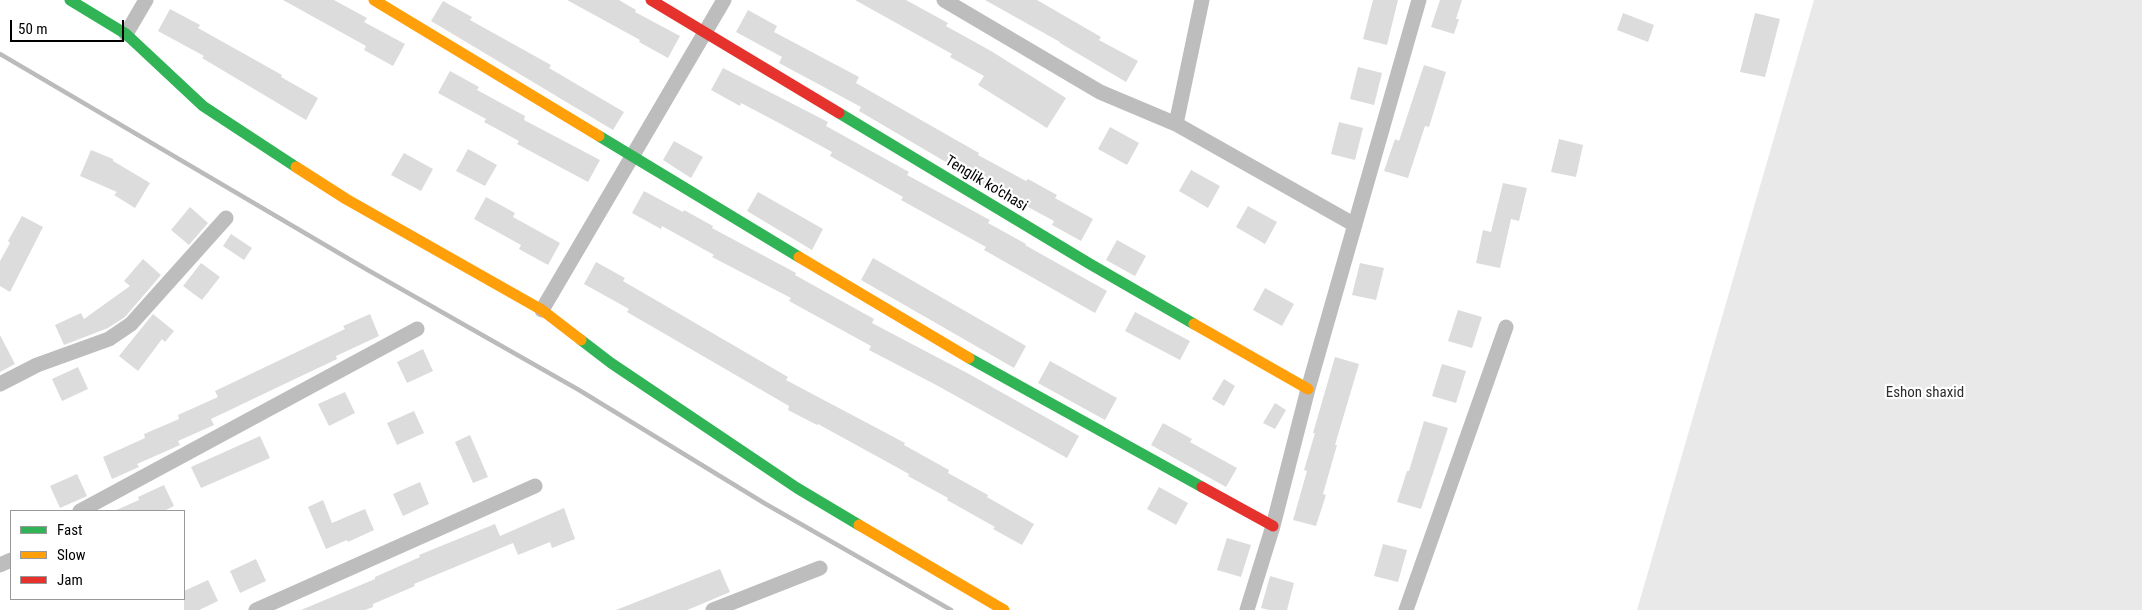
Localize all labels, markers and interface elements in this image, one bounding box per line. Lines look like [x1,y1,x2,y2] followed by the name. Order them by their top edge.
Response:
[12,10,126,42] scale bar
[18,20,48,38] text: 50 m
[942,152,1030,216] street label: Tenglik ko'chasi
[1886,384,1964,402] park label: Eshon shaxid
[10,510,185,600] legend
[57,521,82,539] text: Fast
[57,546,86,564] text: Slow
[57,571,83,589] text: Jam

